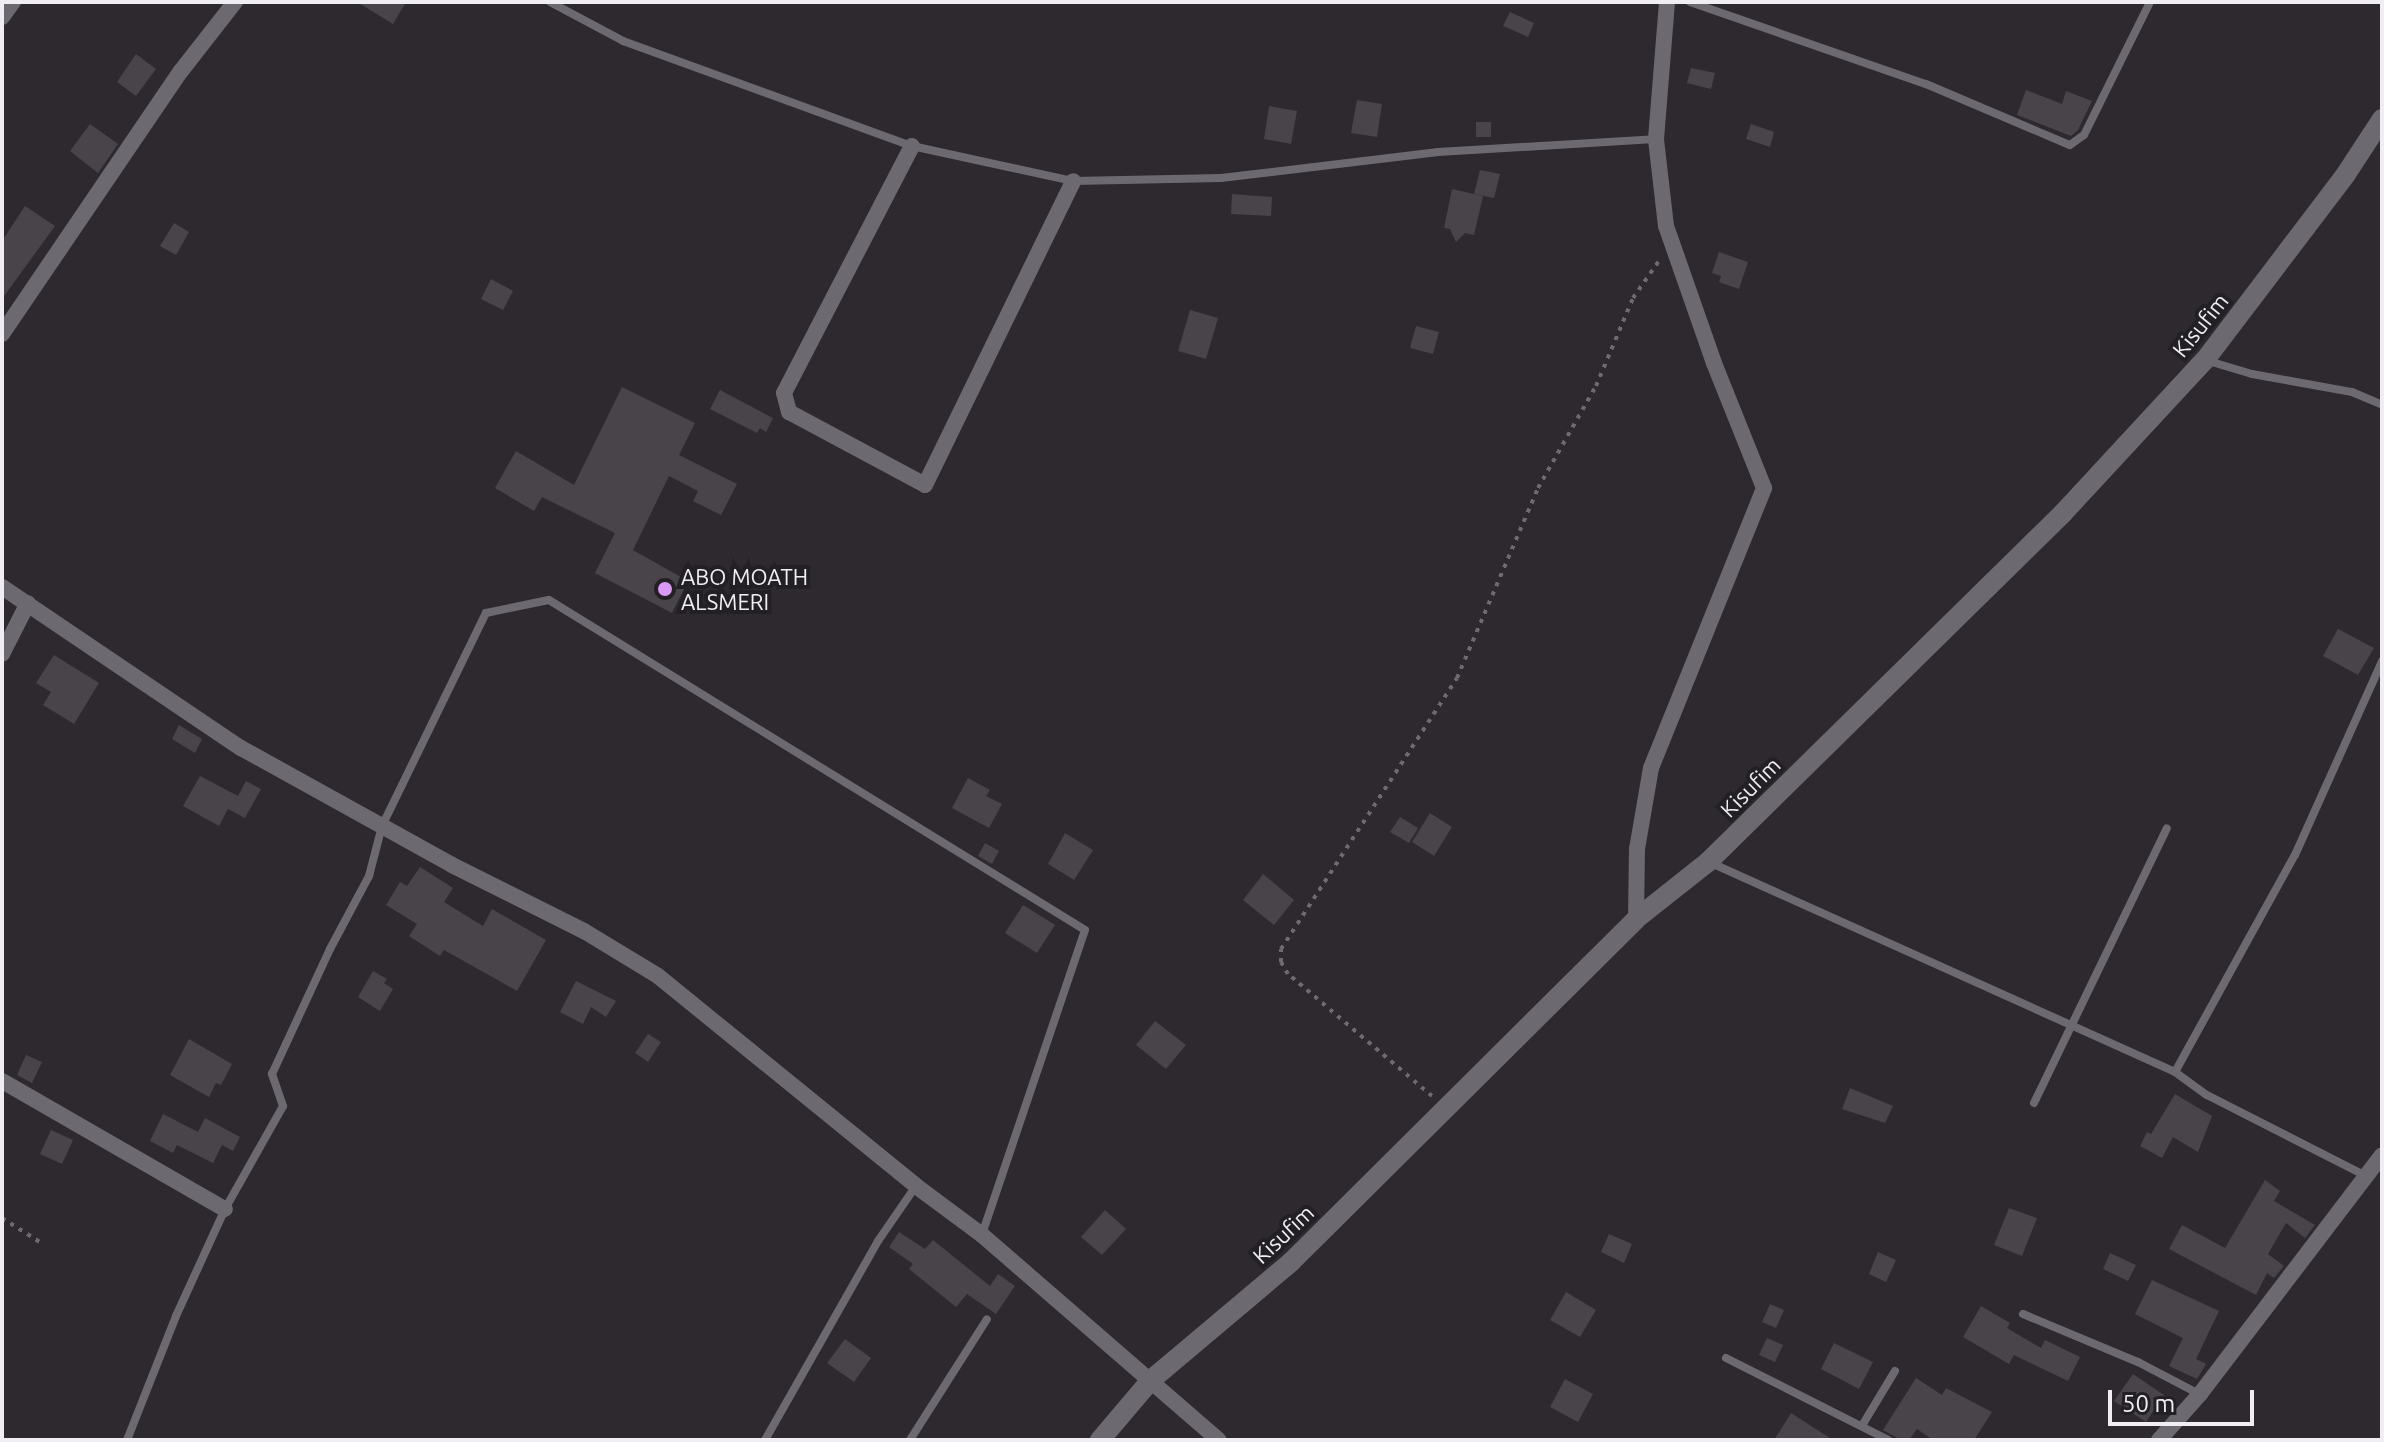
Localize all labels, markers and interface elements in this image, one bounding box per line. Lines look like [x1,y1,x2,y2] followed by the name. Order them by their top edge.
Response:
[2166,288,2234,362] street label: Kisufim
[681,563,808,614] place label: ABO MOATH ALSMERI
[656,580,674,598] marker: ABO MOATH ALSMERI
[1715,752,1785,822] street label: Kisufim
[1247,1199,1319,1269] street label: Kisufim
[2112,1374,2258,1424] scale bar
[2122,1390,2175,1417] text: 50 m

